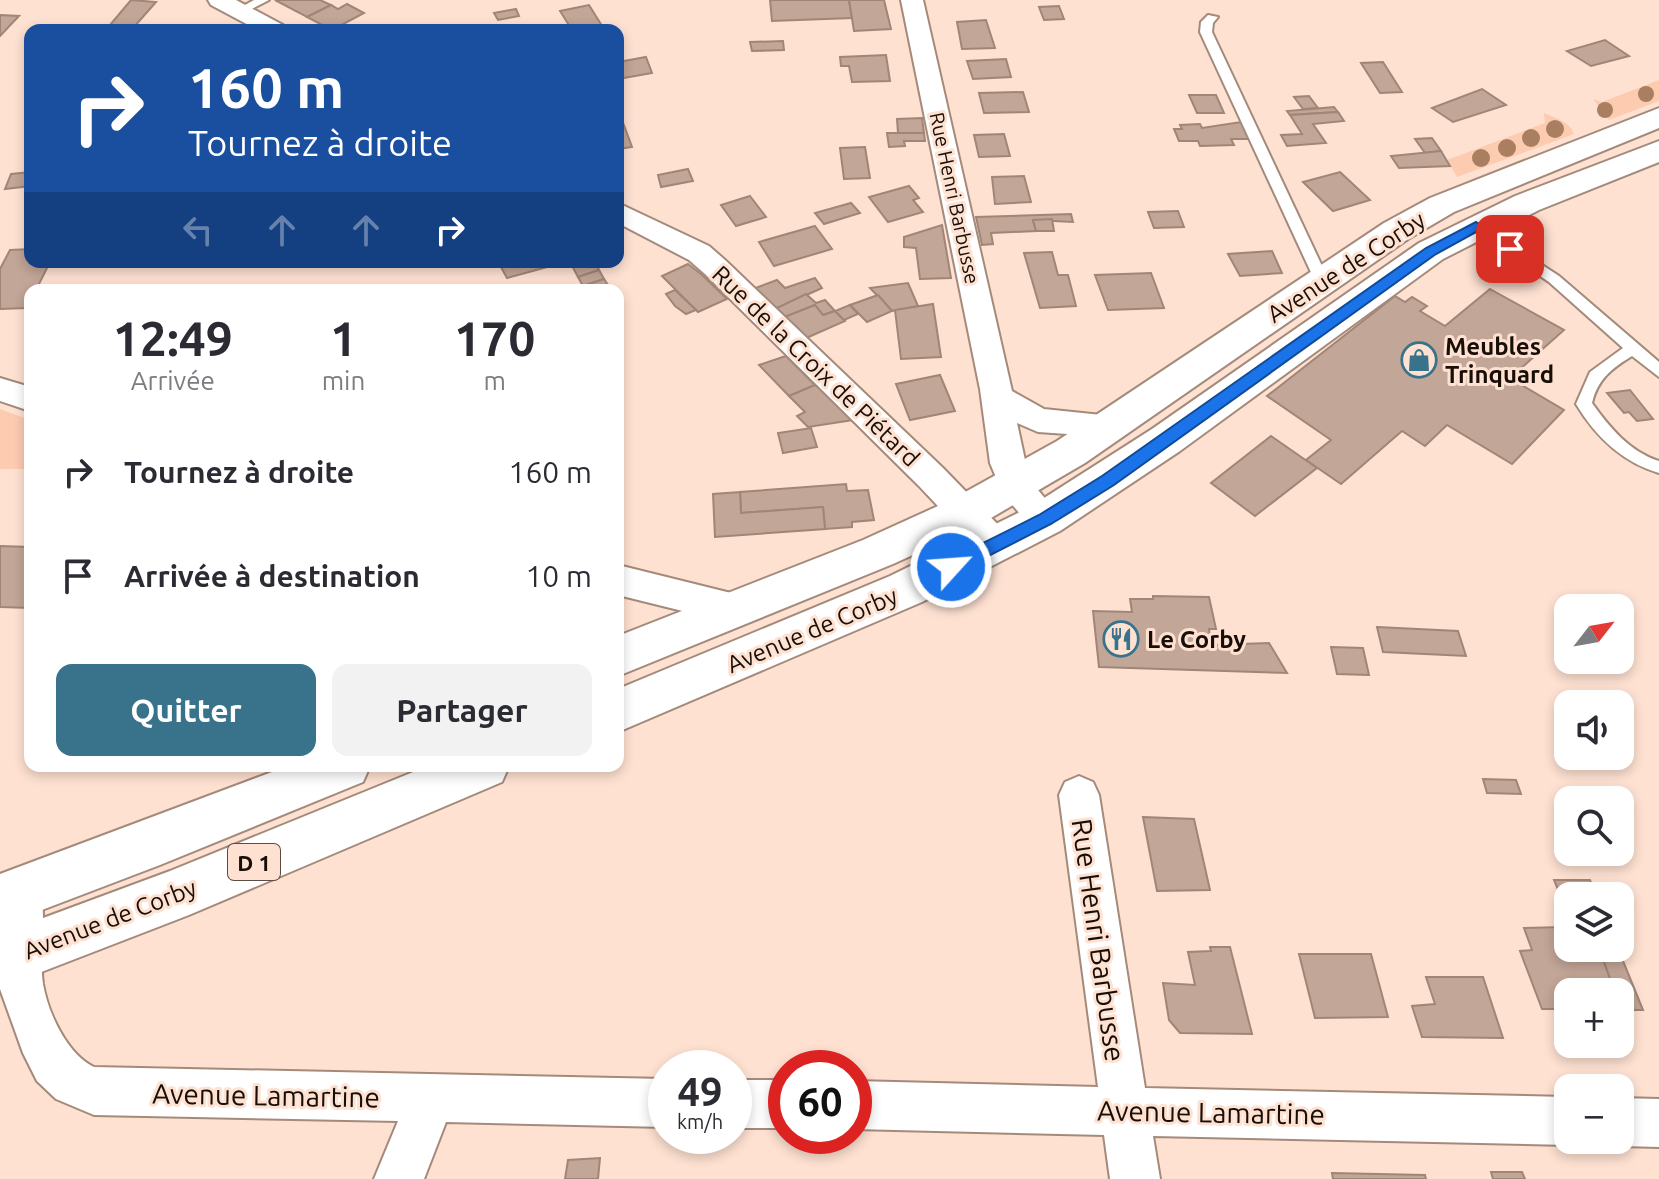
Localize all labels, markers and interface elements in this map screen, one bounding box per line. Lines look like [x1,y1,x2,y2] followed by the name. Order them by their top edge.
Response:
[56,56,160,160] icon: right
[188,56,344,119] text: 160 m
[926,110,984,286] street label: Rue Henri Barbusse
[188,122,452,163] text: Tournez à droite
[1262,206,1430,328] street label: Avenue de Corby
[176,208,220,252] icon: left
[260,208,304,252] icon: ahead
[344,208,388,252] icon: ahead
[428,208,472,252] icon: right
[1476,215,1544,283] pin
[1488,227,1532,271] icon: arrive
[707,260,925,472] street label: Rue de la Croix de Piétard
[113,311,233,365] text: 12:49
[330,311,357,365] text: 1
[454,311,535,365] text: 170
[1445,333,1554,388] place label: Meubles Trinquard
[1400,341,1438,379] shop icon: Meubles Trinquard
[131,366,215,395] text: Arrivée
[322,366,365,395] text: min
[483,366,506,395] text: m
[56,450,100,494] icon: right
[124,455,354,489] text: Tournez à droite
[508,455,592,489] text: 160 m
[909,525,993,609] position arrow
[56,554,100,598] icon: arrive
[124,559,420,593] text: Arrivée à destination
[525,559,592,593] text: 10 m
[723,582,902,678] street label: Avenue de Corby
[1554,594,1634,674] north arrow
[1554,594,1634,1154] map controls
[1102,620,1140,658] restaurant icon: Le Corby
[1147,626,1246,653] place label: Le Corby
[56,664,316,756] button: Quitter
[332,664,592,756] button: Partager
[1554,690,1634,770] button: sound
[1554,786,1634,866] button: search
[1067,817,1131,1063] street label: Rue Henri Barbusse
[228,844,280,880] road number: D 1
[20,874,200,964] street label: Avenue de Corby
[1554,882,1634,962] button: layers
[1554,978,1634,1058] button: +
[768,1050,872,1154] speed limit sign: 60
[677,1069,723,1114] text: 49
[1554,1074,1634,1154] button: −
[152,1078,380,1112] street label: Avenue Lamartine
[1097,1095,1325,1129] street label: Avenue Lamartine
[677,1110,723,1133] text: km/h

